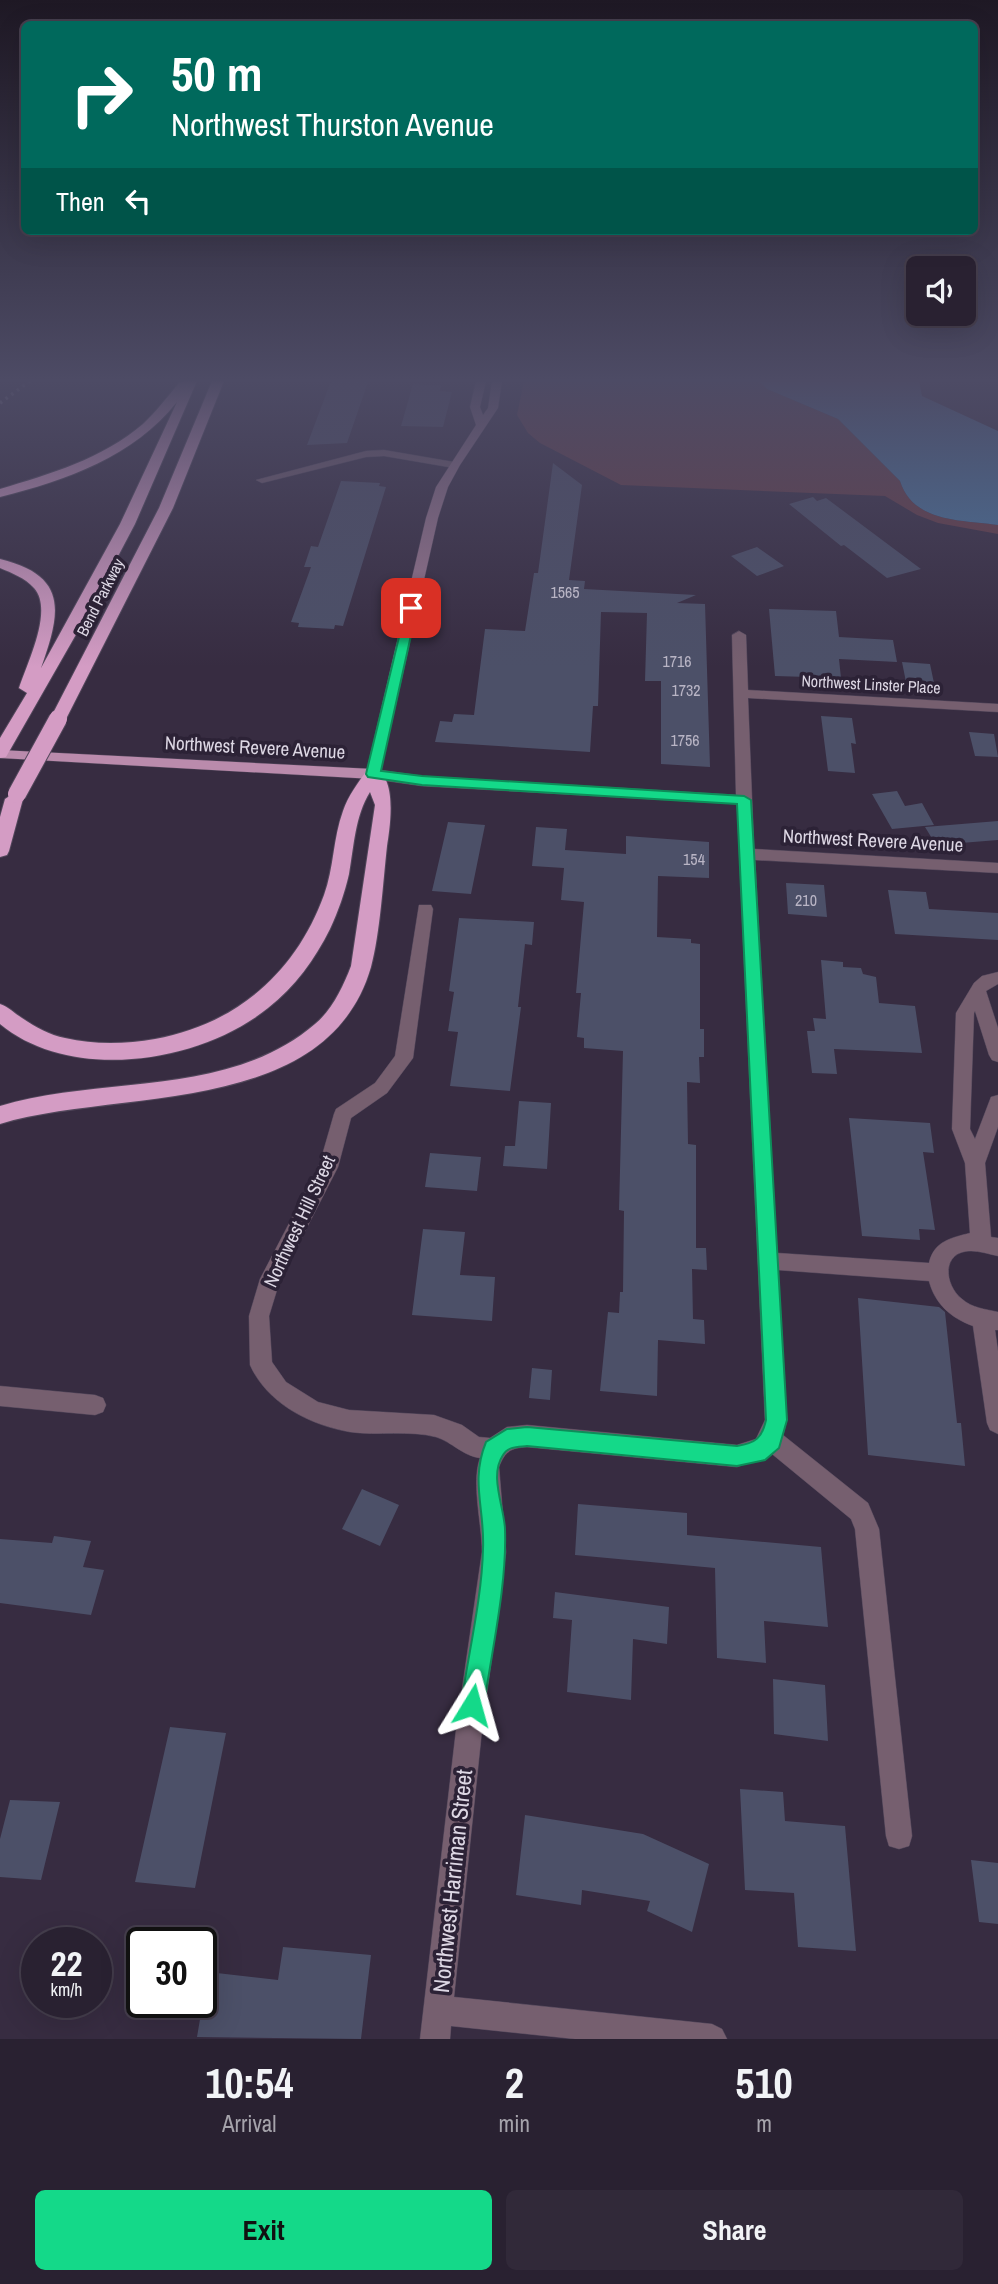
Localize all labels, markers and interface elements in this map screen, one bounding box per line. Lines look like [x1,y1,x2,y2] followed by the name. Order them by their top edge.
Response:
[171,40,263,106] text: 50 m
[56,49,147,140] icon: right
[171,103,494,146] text: Northwest Thurston Avenue
[119,182,157,220] icon: left
[56,184,105,219] text: Then
[906,256,976,326] map controls
[906,256,976,326] button: sound
[71,554,129,640] street label: Bend Parkway
[381,578,441,638] pin
[550,581,580,603] house number: 1565
[392,589,430,627] icon: arrive
[662,650,692,672] house number: 1716
[801,669,941,699] street label: Northwest Linster Place
[671,679,701,701] house number: 1732
[164,729,346,765] street label: Northwest Revere Avenue
[670,729,700,751] house number: 1756
[782,822,964,858] street label: Northwest Revere Avenue
[683,848,705,870] house number: 154
[795,889,817,911] house number: 210
[257,1150,341,1291] street label: Northwest Hill Street
[435,1668,509,1742] position arrow
[425,1768,479,1994] street label: Northwest Harriman Street
[126,1927,217,2018] speed limit sign: 30
[51,1940,82,1987] text: 22
[51,1977,83,2002] text: km/h
[205,2055,293,2111] text: 10:54
[505,2055,524,2111] text: 2
[735,2055,793,2111] text: 510
[222,2108,277,2139] text: Arrival
[499,2108,530,2139] text: min
[756,2108,772,2139] text: m
[35,2190,492,2270] button: Exit
[506,2190,963,2270] button: Share

